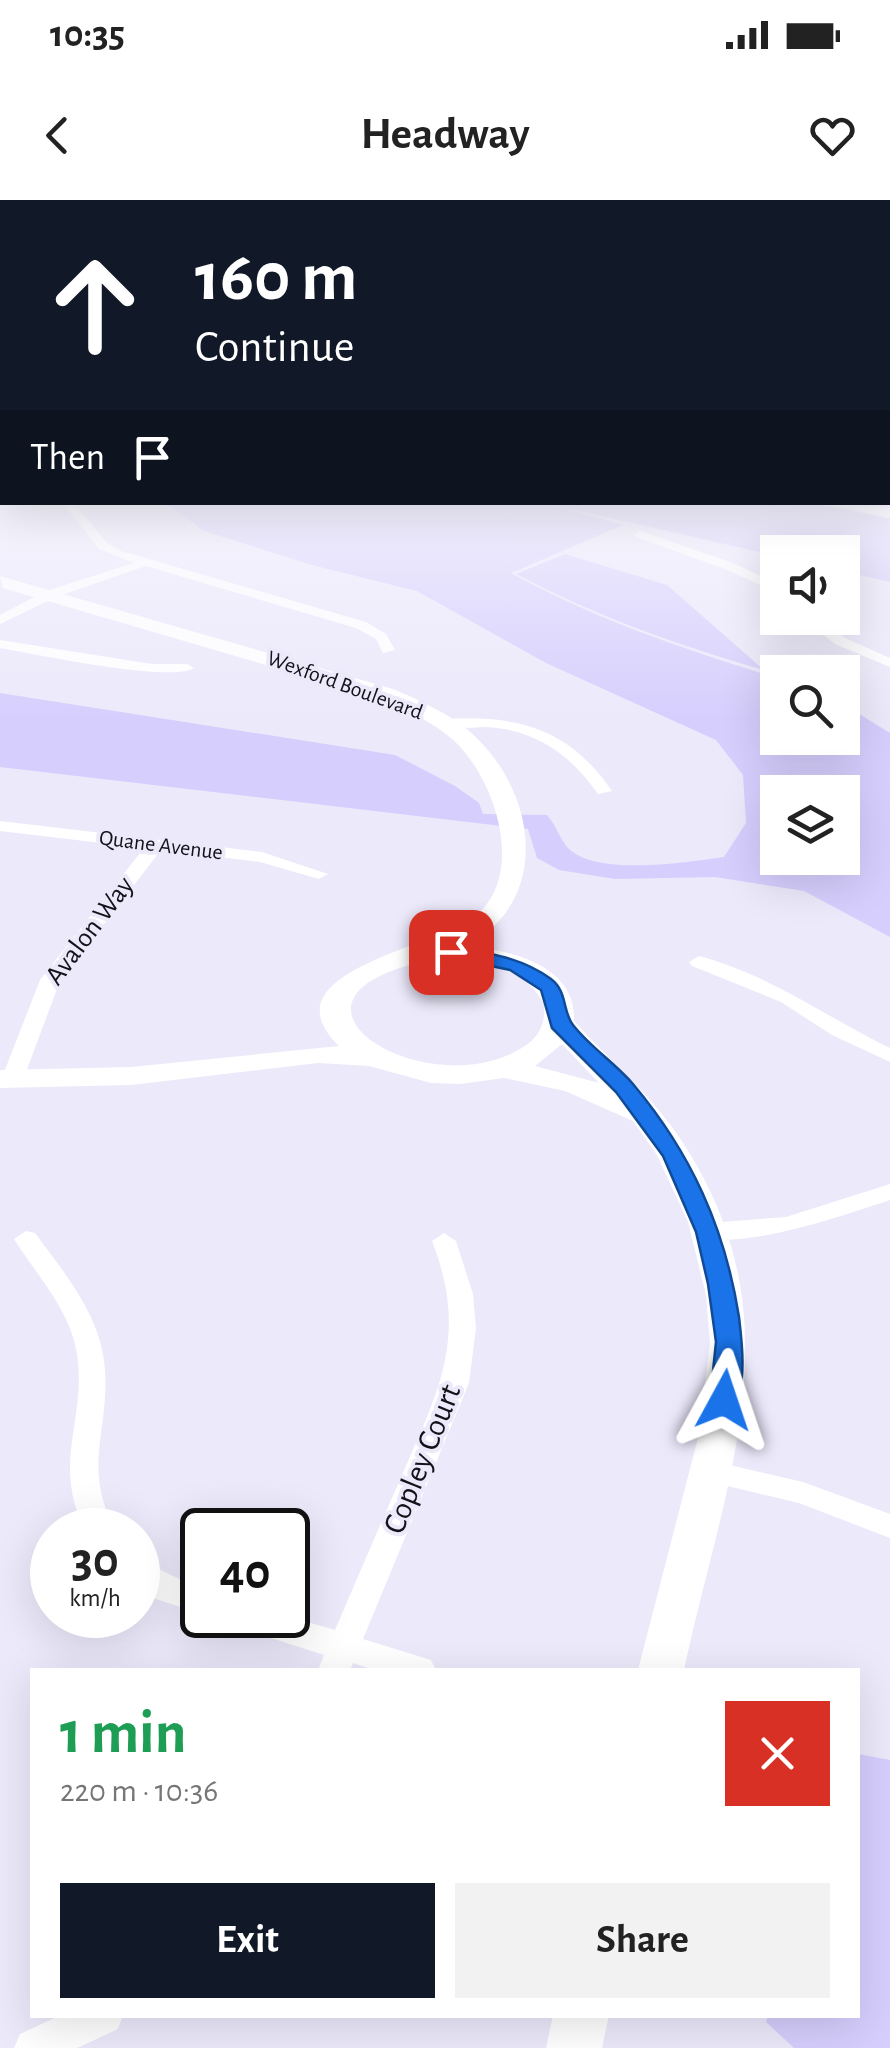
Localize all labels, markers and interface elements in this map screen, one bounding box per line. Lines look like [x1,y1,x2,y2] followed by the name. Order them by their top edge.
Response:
[50,16,125,54] text: 10:35
[30,108,85,163] icon: back
[805,108,860,163] icon: heart
[360,112,530,157] text: Headway
[30,240,160,370] icon: ahead
[195,243,358,313] text: 160 m
[195,325,354,370] text: Continue
[125,430,180,485] icon: arrive
[30,439,105,477] text: Then
[760,535,860,875] map controls
[760,535,860,635] button: sound
[264,647,426,723] street label: Wexford Boulevard
[760,655,860,755] button: search
[760,775,860,875] button: layers
[98,826,224,864] street label: Quane Avenue
[40,872,140,990] street label: Avalon Way
[409,910,494,995] pin
[424,925,479,980] icon: arrive
[672,1348,776,1452] position arrow
[378,1380,466,1538] street label: Copley Court
[180,1508,310,1638] speed limit sign: 40
[71,1536,119,1586] text: 30
[69,1586,121,1611] text: km/h
[725,1701,830,1806] button: close
[60,1704,186,1764] text: 1 min
[60,1775,218,1807] text: 220 m · 10:36
[60,1883,435,1998] button: Exit
[455,1883,830,1998] button: Share

